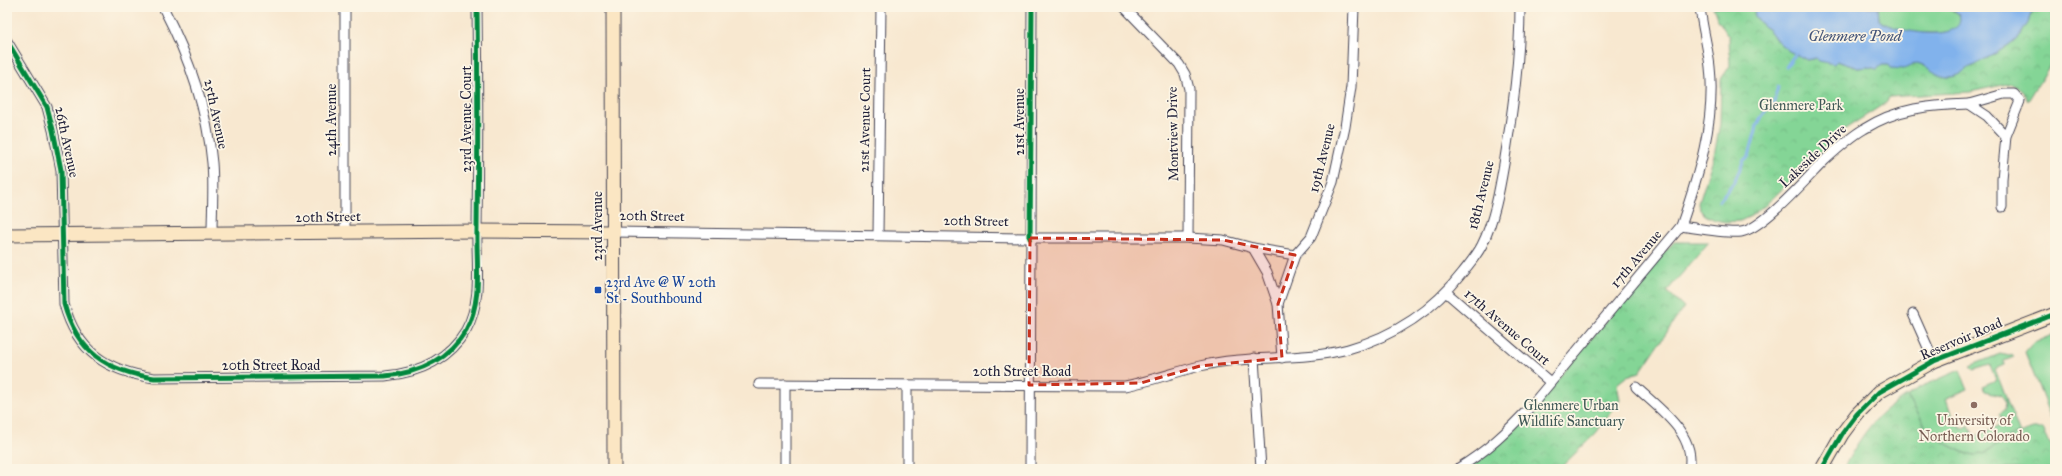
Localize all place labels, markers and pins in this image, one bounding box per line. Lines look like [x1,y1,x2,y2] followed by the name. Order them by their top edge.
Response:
[606,274,716,307] place label: 23rd Ave @ W 20th St - Southbound
[593,285,603,295] marker: 23rd Ave @ W 20th St - Southbound
[1969,400,1979,410] marker: University of Northern Colorado
[1918,412,2030,445] place label: University of Northern Colorado

